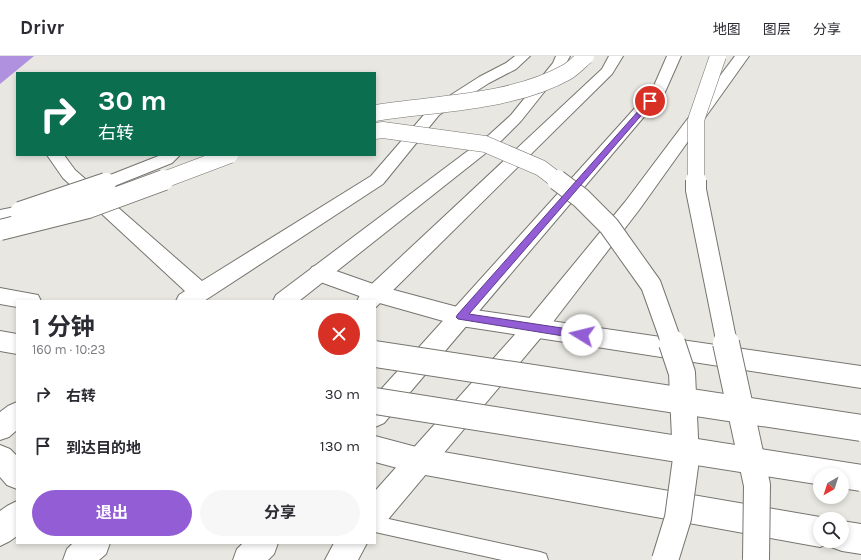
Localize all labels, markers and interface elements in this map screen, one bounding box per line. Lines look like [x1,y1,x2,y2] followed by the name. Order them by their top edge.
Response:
[20,17,64,39] text: Drivr
[713,21,741,38] text: 地图
[763,21,791,38] text: 图层
[813,21,841,38] text: 分享
[98,84,167,117] text: 30 m
[633,84,667,118] pin
[32,88,84,140] icon: right
[639,90,661,112] icon: arrive
[98,122,134,144] text: 右转
[32,313,95,341] text: 1 分钟
[318,313,360,355] button: close
[561,314,603,356] position arrow
[32,342,105,357] text: 160 m · 10:23
[32,383,54,405] icon: right
[325,385,360,403] text: 30 m
[66,387,96,405] text: 右转
[32,435,54,457] icon: arrive
[320,437,360,455] text: 130 m
[66,439,141,457] text: 到达目的地
[813,468,849,504] north arrow
[813,468,849,548] map controls
[32,490,192,536] button: 退出
[200,490,360,536] button: 分享
[813,512,849,548] button: search

